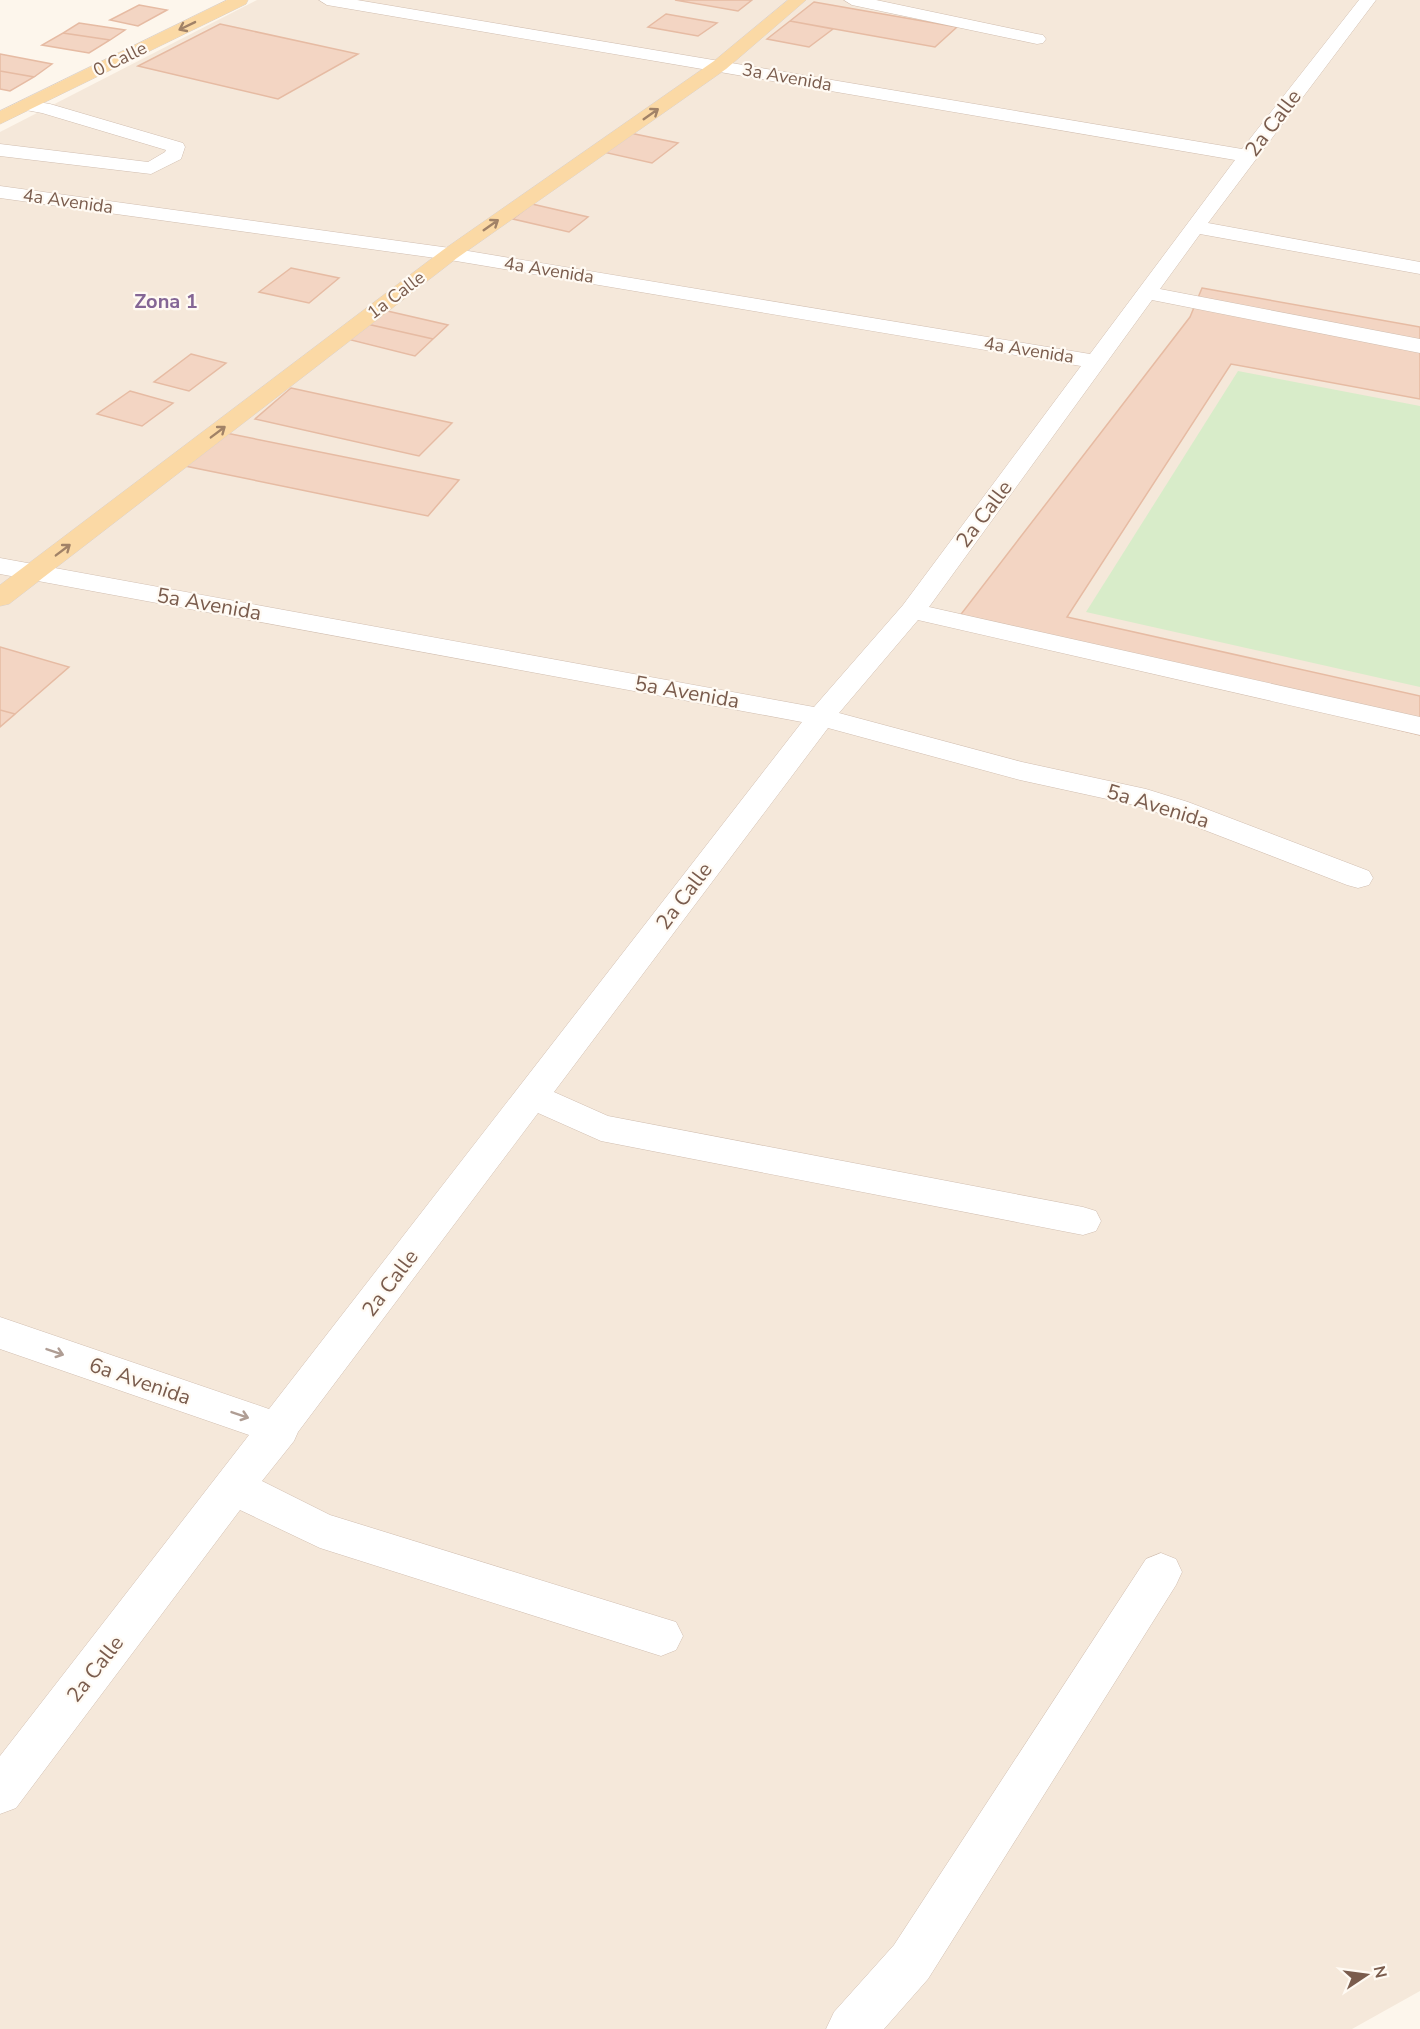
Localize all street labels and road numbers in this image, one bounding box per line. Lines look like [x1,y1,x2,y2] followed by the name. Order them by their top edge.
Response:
[89,36,151,82] street label: 0 Calle
[740,57,834,97] street label: 3a Avenida
[1238,84,1308,162] street label: 2a Calle
[21,183,115,219] street label: 4a Avenida
[502,251,596,289] street label: 4a Avenida
[362,265,430,325] street label: 1a Calle
[982,331,1076,369] street label: 4a Avenida
[949,475,1019,553] street label: 2a Calle
[154,581,264,627] street label: 5a Avenida
[632,669,742,715] street label: 5a Avenida
[1103,777,1213,835] street label: 5a Avenida
[649,857,719,935] street label: 2a Calle
[355,1244,425,1322] street label: 2a Calle
[85,1351,195,1411] street label: 6a Avenida
[60,1630,130,1708] street label: 2a Calle

